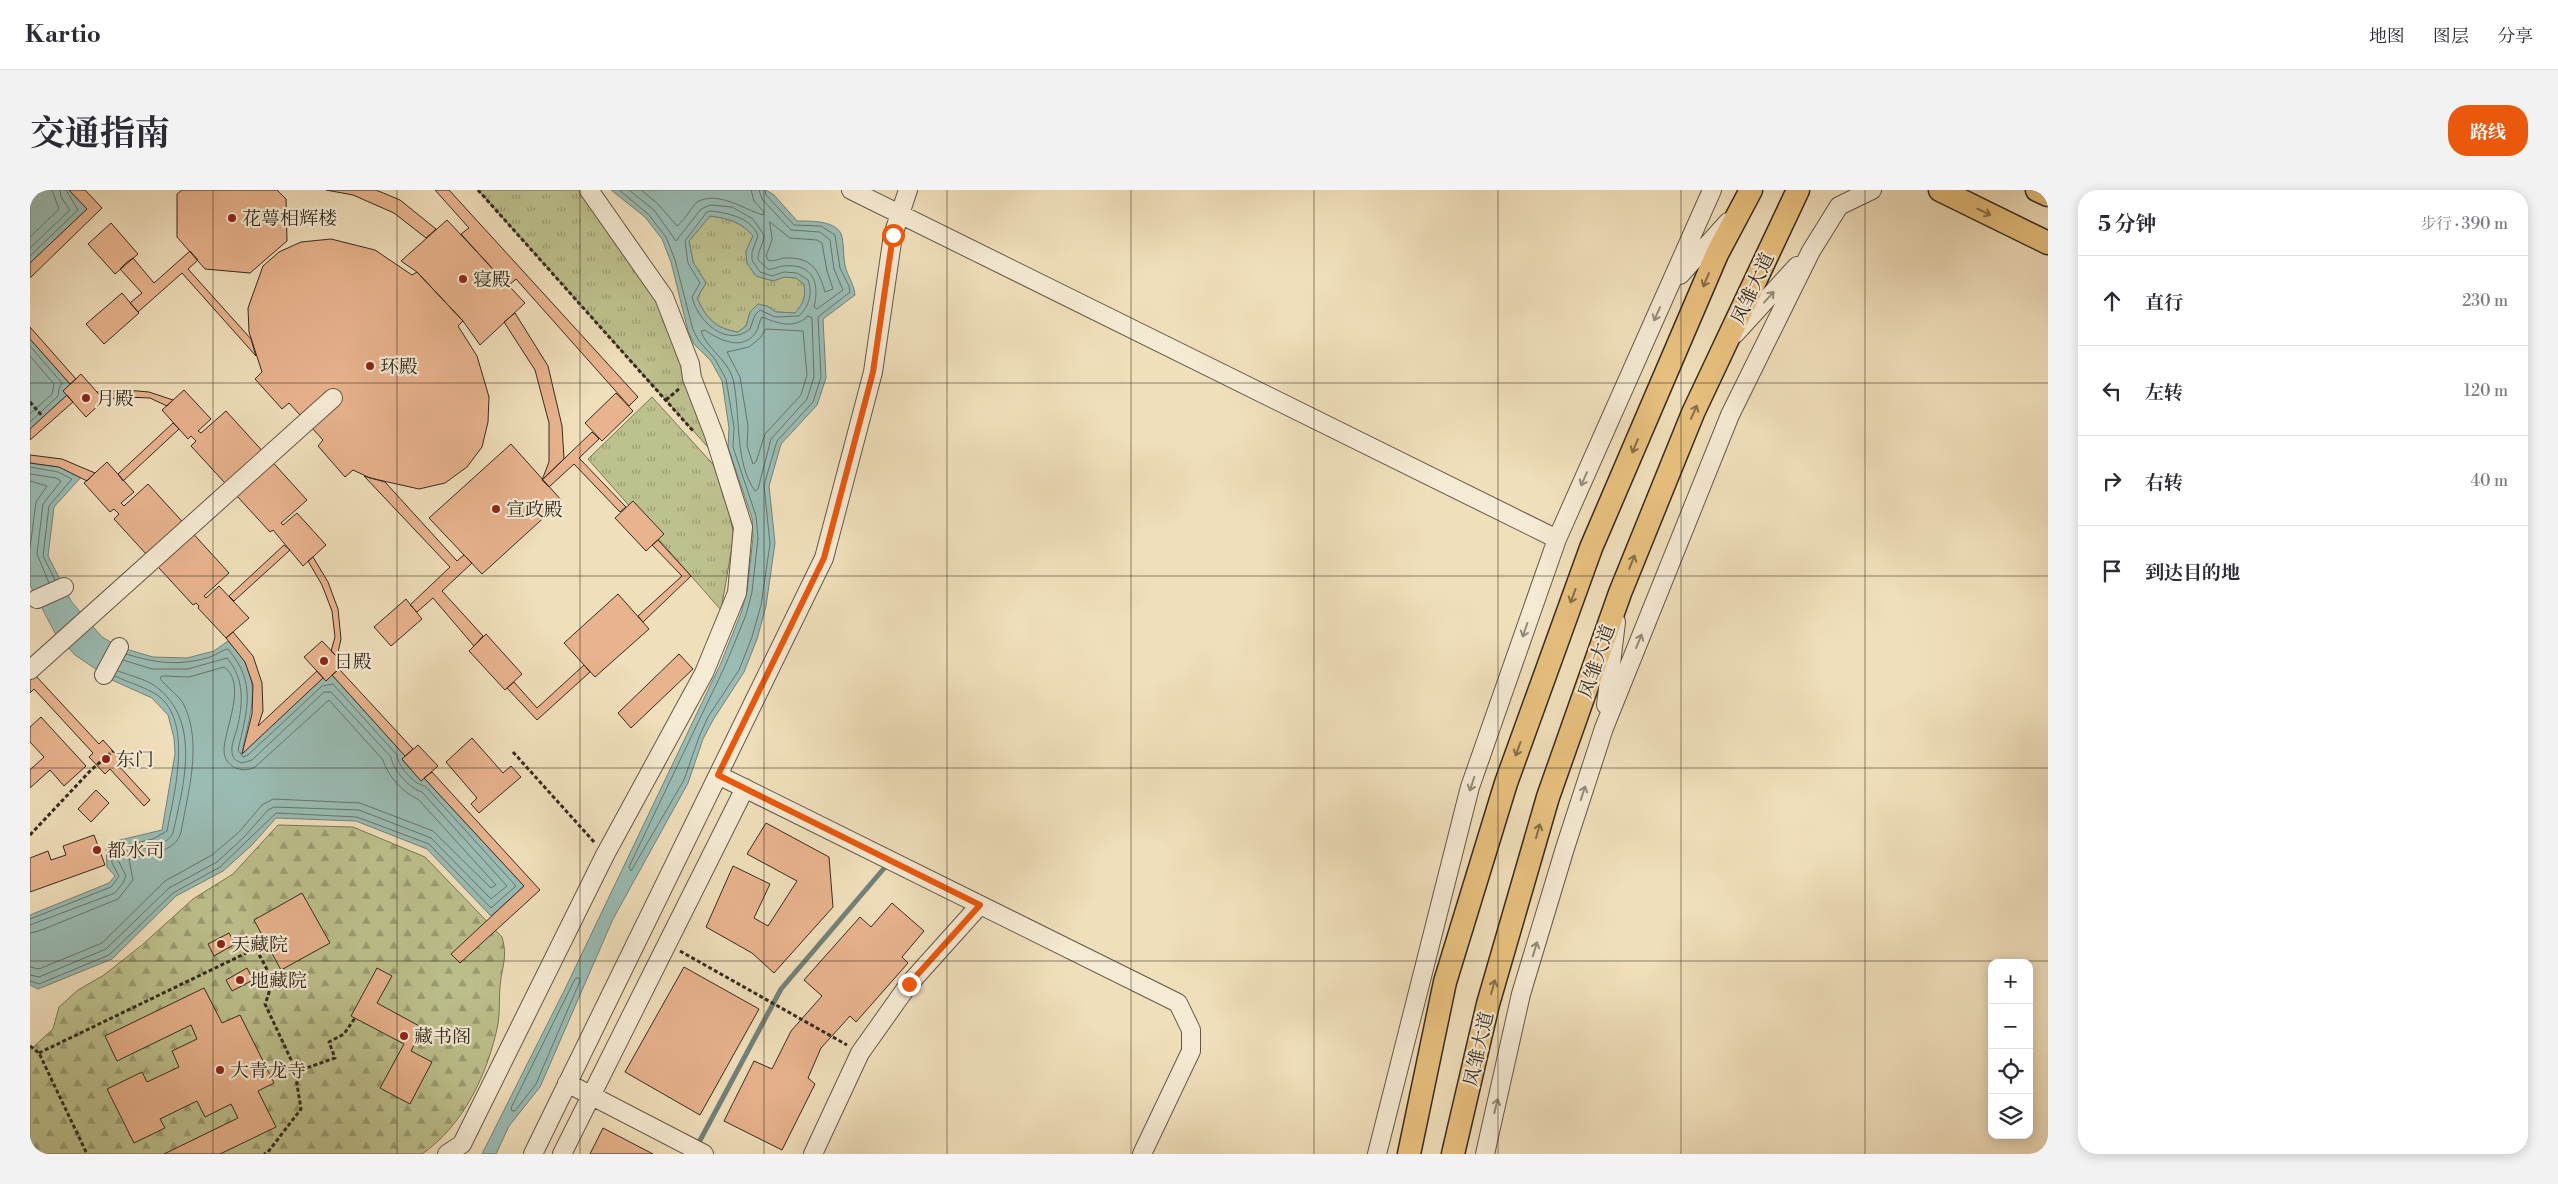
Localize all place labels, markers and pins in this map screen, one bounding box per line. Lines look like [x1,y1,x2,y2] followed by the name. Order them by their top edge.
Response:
[242,207,337,231] place label: 花萼相辉楼
[226,212,238,224] marker: 花萼相辉楼
[473,268,511,292] place label: 寝殿
[457,273,469,285] marker: 寝殿
[380,355,418,379] place label: 环殿
[364,360,376,372] marker: 环殿
[96,387,134,411] place label: 月殿
[80,392,92,404] marker: 月殿
[506,498,563,522] place label: 宣政殿
[490,503,502,515] marker: 宣政殿
[334,650,372,674] place label: 日殿
[318,655,330,667] marker: 日殿
[116,748,154,772] place label: 东门
[100,753,112,765] marker: 东门
[107,839,164,863] place label: 都水司
[91,844,103,856] marker: 都水司
[231,933,288,957] place label: 天藏院
[215,938,227,950] marker: 天藏院
[250,969,307,993] place label: 地藏院
[234,974,246,986] marker: 地藏院
[414,1025,471,1049] place label: 藏书阁
[398,1030,410,1042] marker: 藏书阁
[230,1059,306,1083] place label: 大青龙寺
[214,1064,226,1076] marker: 大青龙寺

